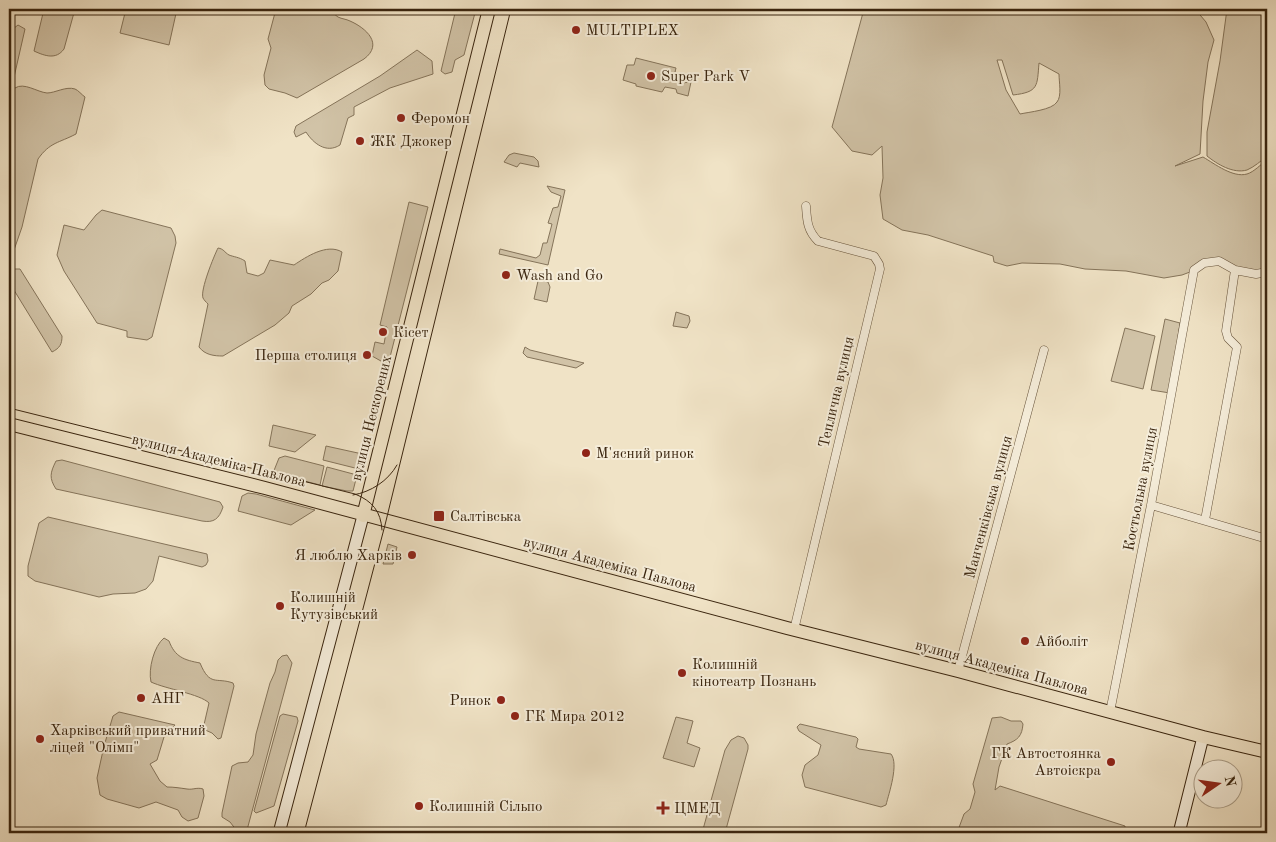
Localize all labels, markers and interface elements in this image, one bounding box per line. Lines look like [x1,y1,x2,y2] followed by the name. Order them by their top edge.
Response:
[570,24,582,36] marker: MULTIPLEX
[586,24,679,39] place label: MULTIPLEX
[645,70,657,82] marker: Super Park V
[661,70,750,85] place label: Super Park V
[395,112,407,124] marker: Феромон
[411,112,470,127] place label: Феромон
[354,135,366,147] marker: ЖК Джокер
[370,135,452,150] place label: ЖК Джокер
[500,269,512,281] marker: Wash and Go
[516,269,603,284] place label: Wash and Go
[377,326,389,338] marker: Кісет
[393,326,429,341] place label: Кісет
[817,335,858,449] street label: Теплична вулиця
[255,349,357,364] place label: Перша столиця
[361,349,373,361] marker: Перша столиця
[350,354,395,483] street label: вулиця Нескорених
[1122,426,1161,553] street label: Костьольна вулиця
[130,433,308,490] street label: вулиця Академіка Павлова
[963,434,1016,581] street label: Манченківська вулиця
[580,447,592,459] marker: М'ясний ринок
[596,447,695,462] place label: М'ясний ринок
[432,509,446,523] marker: Салтівська
[450,510,522,525] place label: Салтівська
[521,535,698,596] street label: вулиця Академіка Павлова
[295,549,402,564] place label: Я люблю Харків
[406,549,418,561] marker: Я люблю Харків
[290,591,378,623] place label: Колишній Кутузівський
[274,600,286,612] marker: Колишній Кутузівський
[1019,635,1031,647] marker: Айболіт
[1035,635,1088,650] place label: Айболіт
[913,638,1090,699] street label: вулиця Академіка Павлова
[692,658,816,690] place label: Колишній кінотеатр Познань
[676,667,688,679] marker: Колишній кінотеатр Познань
[135,692,147,704] marker: АНГ
[151,692,184,707] place label: АНГ
[450,694,491,709] place label: Ринок
[495,694,507,706] marker: Ринок
[509,710,521,722] marker: ГК Мира 2012
[525,710,625,725] place label: ГК Мира 2012
[50,724,206,756] place label: Харківський приватний ліцей "Олімп"
[34,733,46,745] marker: Харківський приватний ліцей "Олімп"
[991,747,1102,779] place label: ГК Автостоянка Автоіскра
[1105,756,1117,768] marker: ГК Автостоянка Автоіскра
[1194,760,1244,810] north arrow
[1222,775,1238,788] text: N
[413,800,425,812] marker: Колишній Сільпо
[429,800,543,815] place label: Колишній Сільпо
[656,801,670,815] marker: ЦМЕД
[674,802,720,817] place label: ЦМЕД

